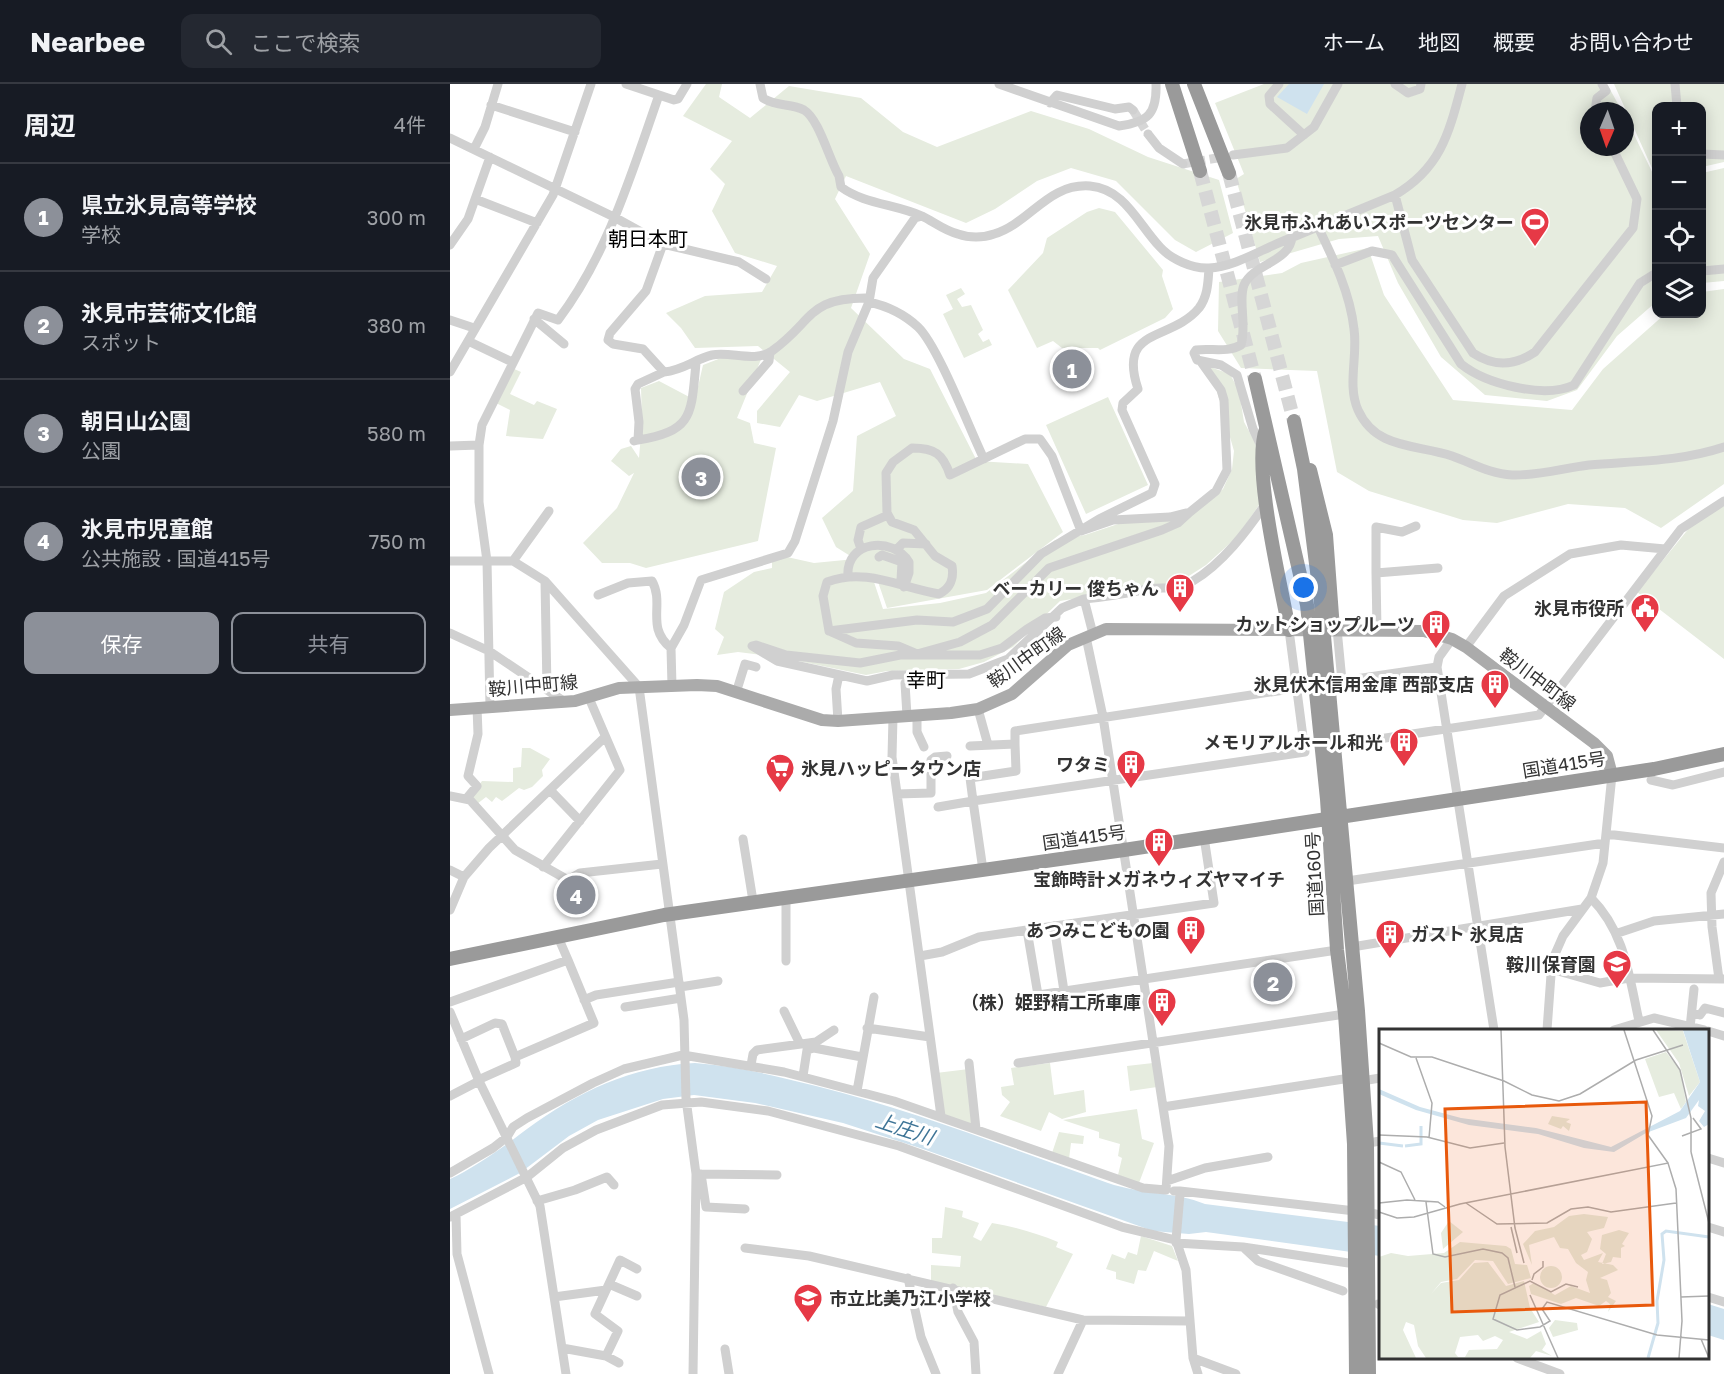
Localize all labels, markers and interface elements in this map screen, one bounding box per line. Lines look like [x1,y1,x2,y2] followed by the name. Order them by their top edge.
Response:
[181,14,601,68] search box
[30,25,145,58] text: Nearbee
[202,25,235,58] icon: search
[250,29,360,56] text: ここで検索
[1323,29,1385,55] text: ホーム
[1418,29,1460,55] text: 地図
[1493,29,1535,55] text: 概要
[1568,29,1694,55] text: お問い合わせ
[1580,102,1634,156] north arrow
[1652,102,1706,318] map controls
[1652,102,1706,156] button: +
[24,110,76,141] text: 周辺
[394,112,426,136] text: 4件
[1652,156,1706,210] button: −
[81,191,257,218] text: 県立氷見高等学校
[38,205,49,229] text: 1
[367,205,426,229] text: 300 m
[1519,206,1551,248] sports icon: 氷見市ふれあいスポーツセンター
[1652,210,1706,264] button: locate
[1244,211,1514,233] place label: 氷見市ふれあいスポーツセンター
[81,222,121,246] text: 学校
[608,226,688,250] district label: 朝日本町
[1652,264,1706,318] button: layers
[81,299,257,326] text: 氷見市芸術文化館
[37,313,50,337] text: 2
[367,313,426,337] text: 380 m
[81,330,161,354] text: スポット
[1052,346,1092,392] pin: 1
[81,407,191,434] text: 朝日山公園
[37,421,50,445] text: 3
[367,421,426,445] text: 580 m
[81,438,121,462] text: 公園
[682,454,720,500] pin: 3
[81,515,213,542] text: 氷見市児童館
[37,529,50,553] text: 4
[369,529,426,553] text: 750 m
[81,546,271,570] text: 公共施設 · 国道415号
[1164,572,1196,614] building icon: ベーカリー 俊ちゃん
[1289,573,1318,602] your location
[993,577,1159,599] place label: ベーカリー 俊ちゃん
[1629,592,1661,634] public building icon: 氷見市役所
[1534,597,1624,619] place label: 氷見市役所
[1420,608,1452,650] building icon: カットショップルーツ
[24,612,219,674] button: 保存
[231,612,426,674] button: 共有
[1235,613,1415,635] place label: カットショップルーツ
[983,622,1069,692] street label: 鞍川中町線
[1495,643,1581,715] street label: 鞍川中町線
[906,667,946,691] district label: 幸町
[1479,668,1511,710] building icon: 氷見伏木信用金庫 西部支店
[487,670,579,700] street label: 鞍川中町線
[1254,673,1474,695] place label: 氷見伏木信用金庫 西部支店
[1388,726,1420,768] building icon: メモリアルホール和光
[1203,731,1383,753] place label: メモリアルホール和光
[1521,747,1607,781] street label: 国道415号
[1115,748,1147,790] building icon: ワタミ
[764,752,796,794] supermarket icon: 氷見ハッピータウン店
[1056,753,1110,775] place label: ワタミ
[801,757,981,779] place label: 氷見ハッピータウン店
[1041,820,1127,854] street label: 国道415号
[1143,826,1175,868] building icon: 宝飾時計メガネウィズヤマイチ
[1301,831,1327,917] street label: 国道160号
[1033,868,1285,890] place label: 宝飾時計メガネウィズヤマイチ
[556,872,596,918] pin: 4
[1175,914,1207,956] building icon: あつみこどもの園
[1374,918,1406,960] building icon: ガスト 氷見店
[1026,919,1170,941] place label: あつみこどもの園
[1411,923,1524,945] place label: ガスト 氷見店
[1601,948,1633,990] school or university icon: 鞍川保育園
[1506,953,1596,975] place label: 鞍川保育園
[1254,960,1292,1004] pin: 2
[1146,986,1178,1028] building icon: （株）姫野精工所車庫
[961,991,1141,1013] place label: （株）姫野精工所車庫
[1379,1029,1709,1359] inset map
[873,1107,939,1149] water label: 上庄川
[792,1282,824,1324] school or university icon: 市立比美乃江小学校
[829,1287,991,1309] place label: 市立比美乃江小学校

